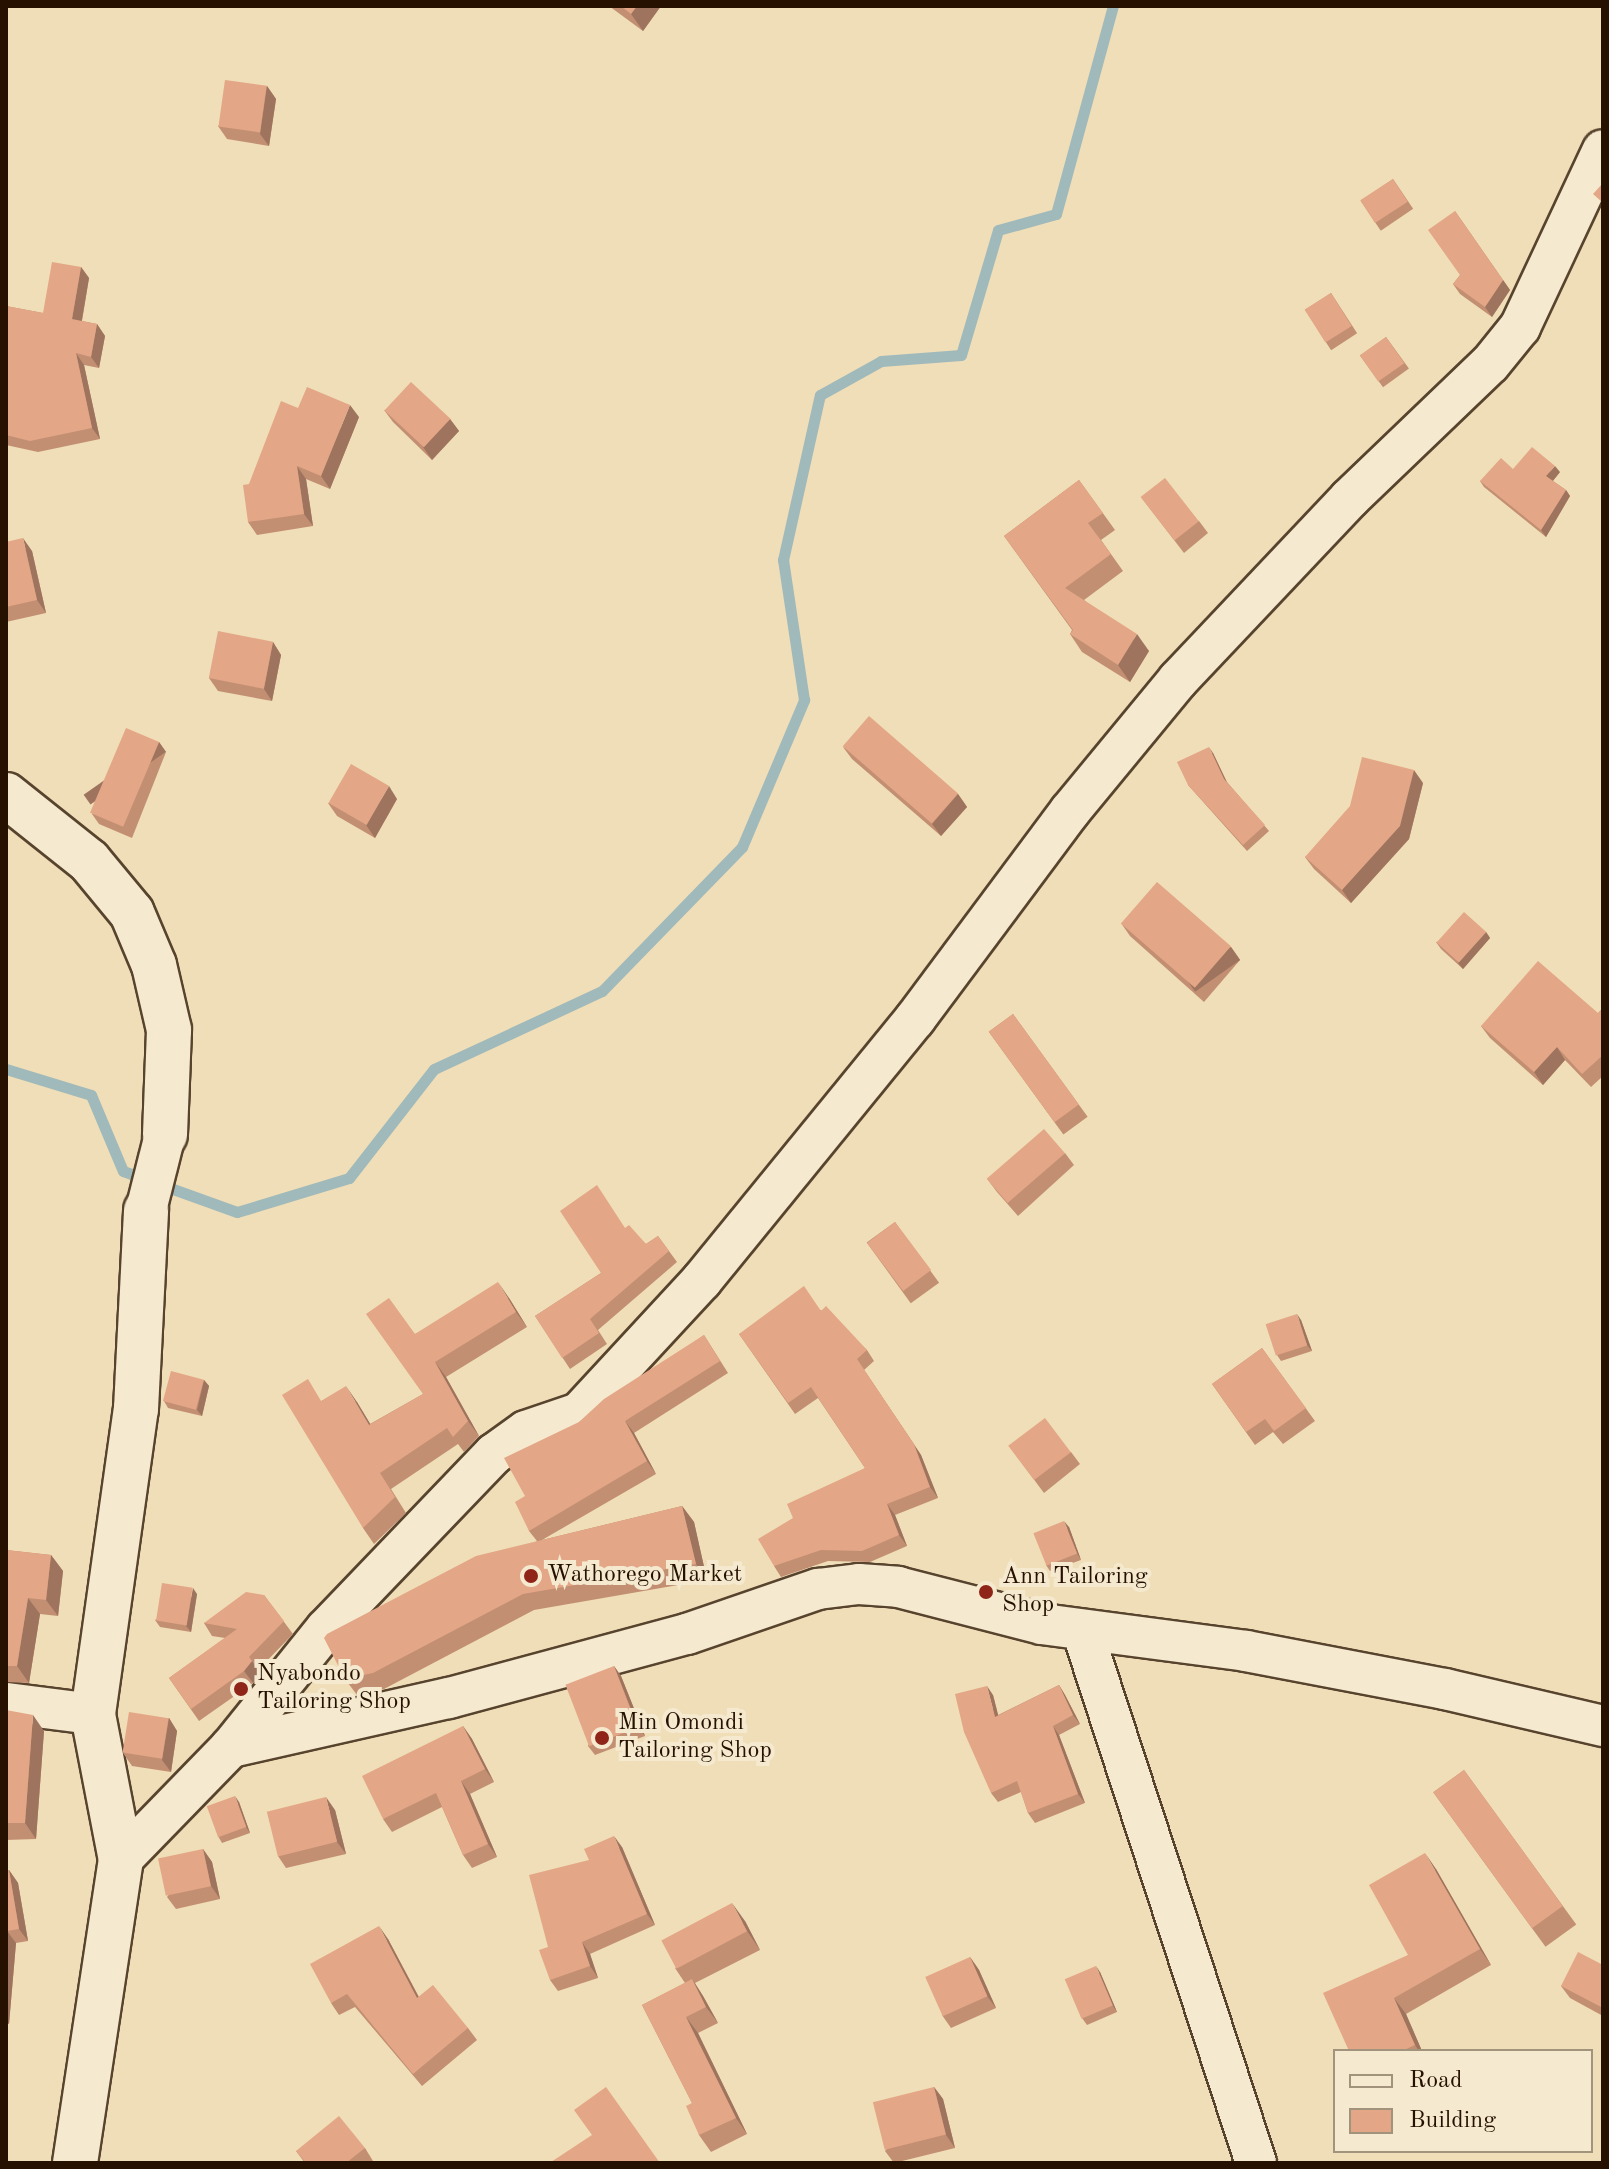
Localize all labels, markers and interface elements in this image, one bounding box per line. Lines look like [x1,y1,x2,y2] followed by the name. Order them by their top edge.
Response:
[547,1562,742,1590] place label: Wathorego Market
[1002,1564,1148,1620] place label: Ann Tailoring Shop
[522,1567,540,1585] marker: Wathorego Market
[977,1583,995,1601] marker: Ann Tailoring Shop
[257,1661,411,1717] place label: Nyabondo Tailoring Shop
[232,1680,250,1698] marker: Nyabondo Tailoring Shop
[618,1710,772,1766] place label: Min Omondi Tailoring Shop
[593,1729,611,1747] marker: Min Omondi Tailoring Shop
[1333,2049,1593,2153] legend
[1409,2069,1462,2093] text: Road
[1409,2109,1496,2133] text: Building

